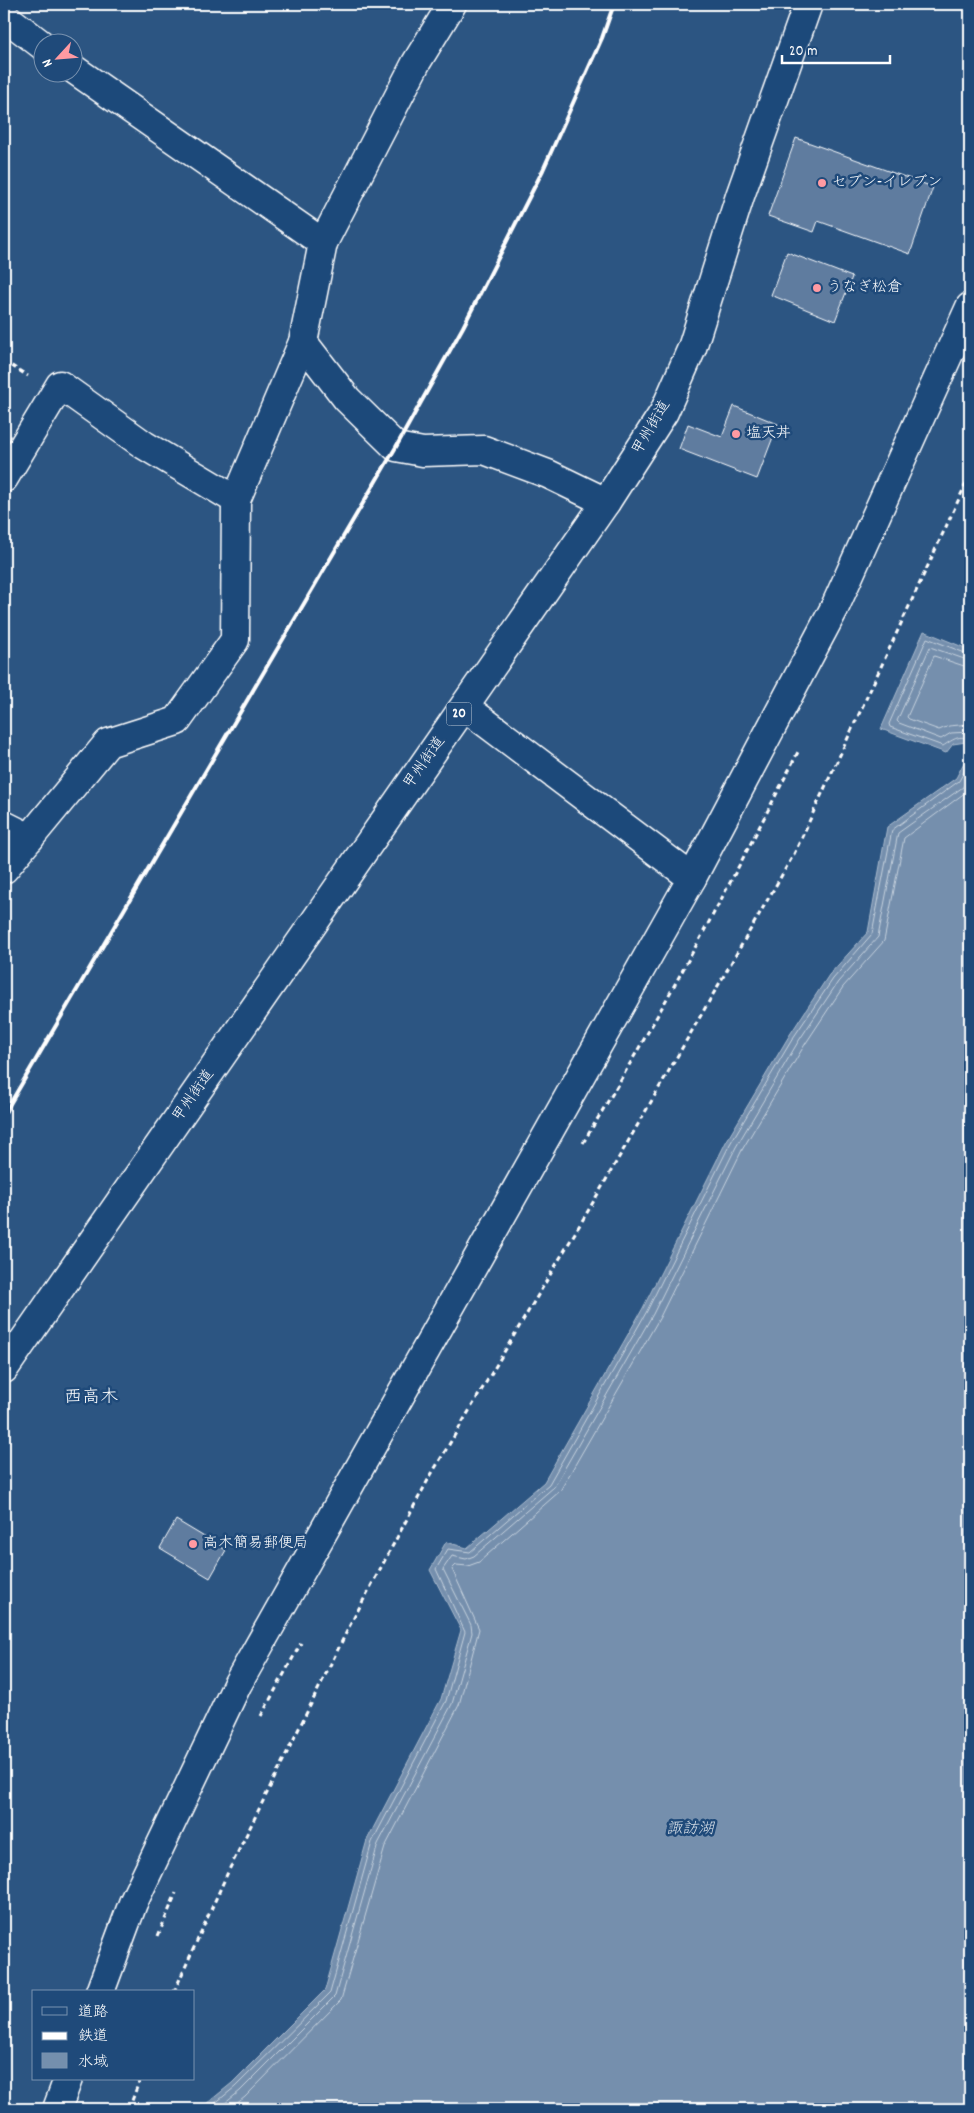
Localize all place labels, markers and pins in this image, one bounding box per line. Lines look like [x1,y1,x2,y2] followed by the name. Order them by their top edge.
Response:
[832,172,942,194] place label: セブン-イレブン
[816,177,828,189] marker: セブン-イレブン
[827,277,902,299] place label: うなぎ松倉
[811,282,823,294] marker: うなぎ松倉
[746,423,791,445] place label: 塩天丼
[730,428,742,440] marker: 塩天丼
[203,1533,308,1555] place label: 高木簡易郵便局
[187,1538,199,1550] marker: 高木簡易郵便局

